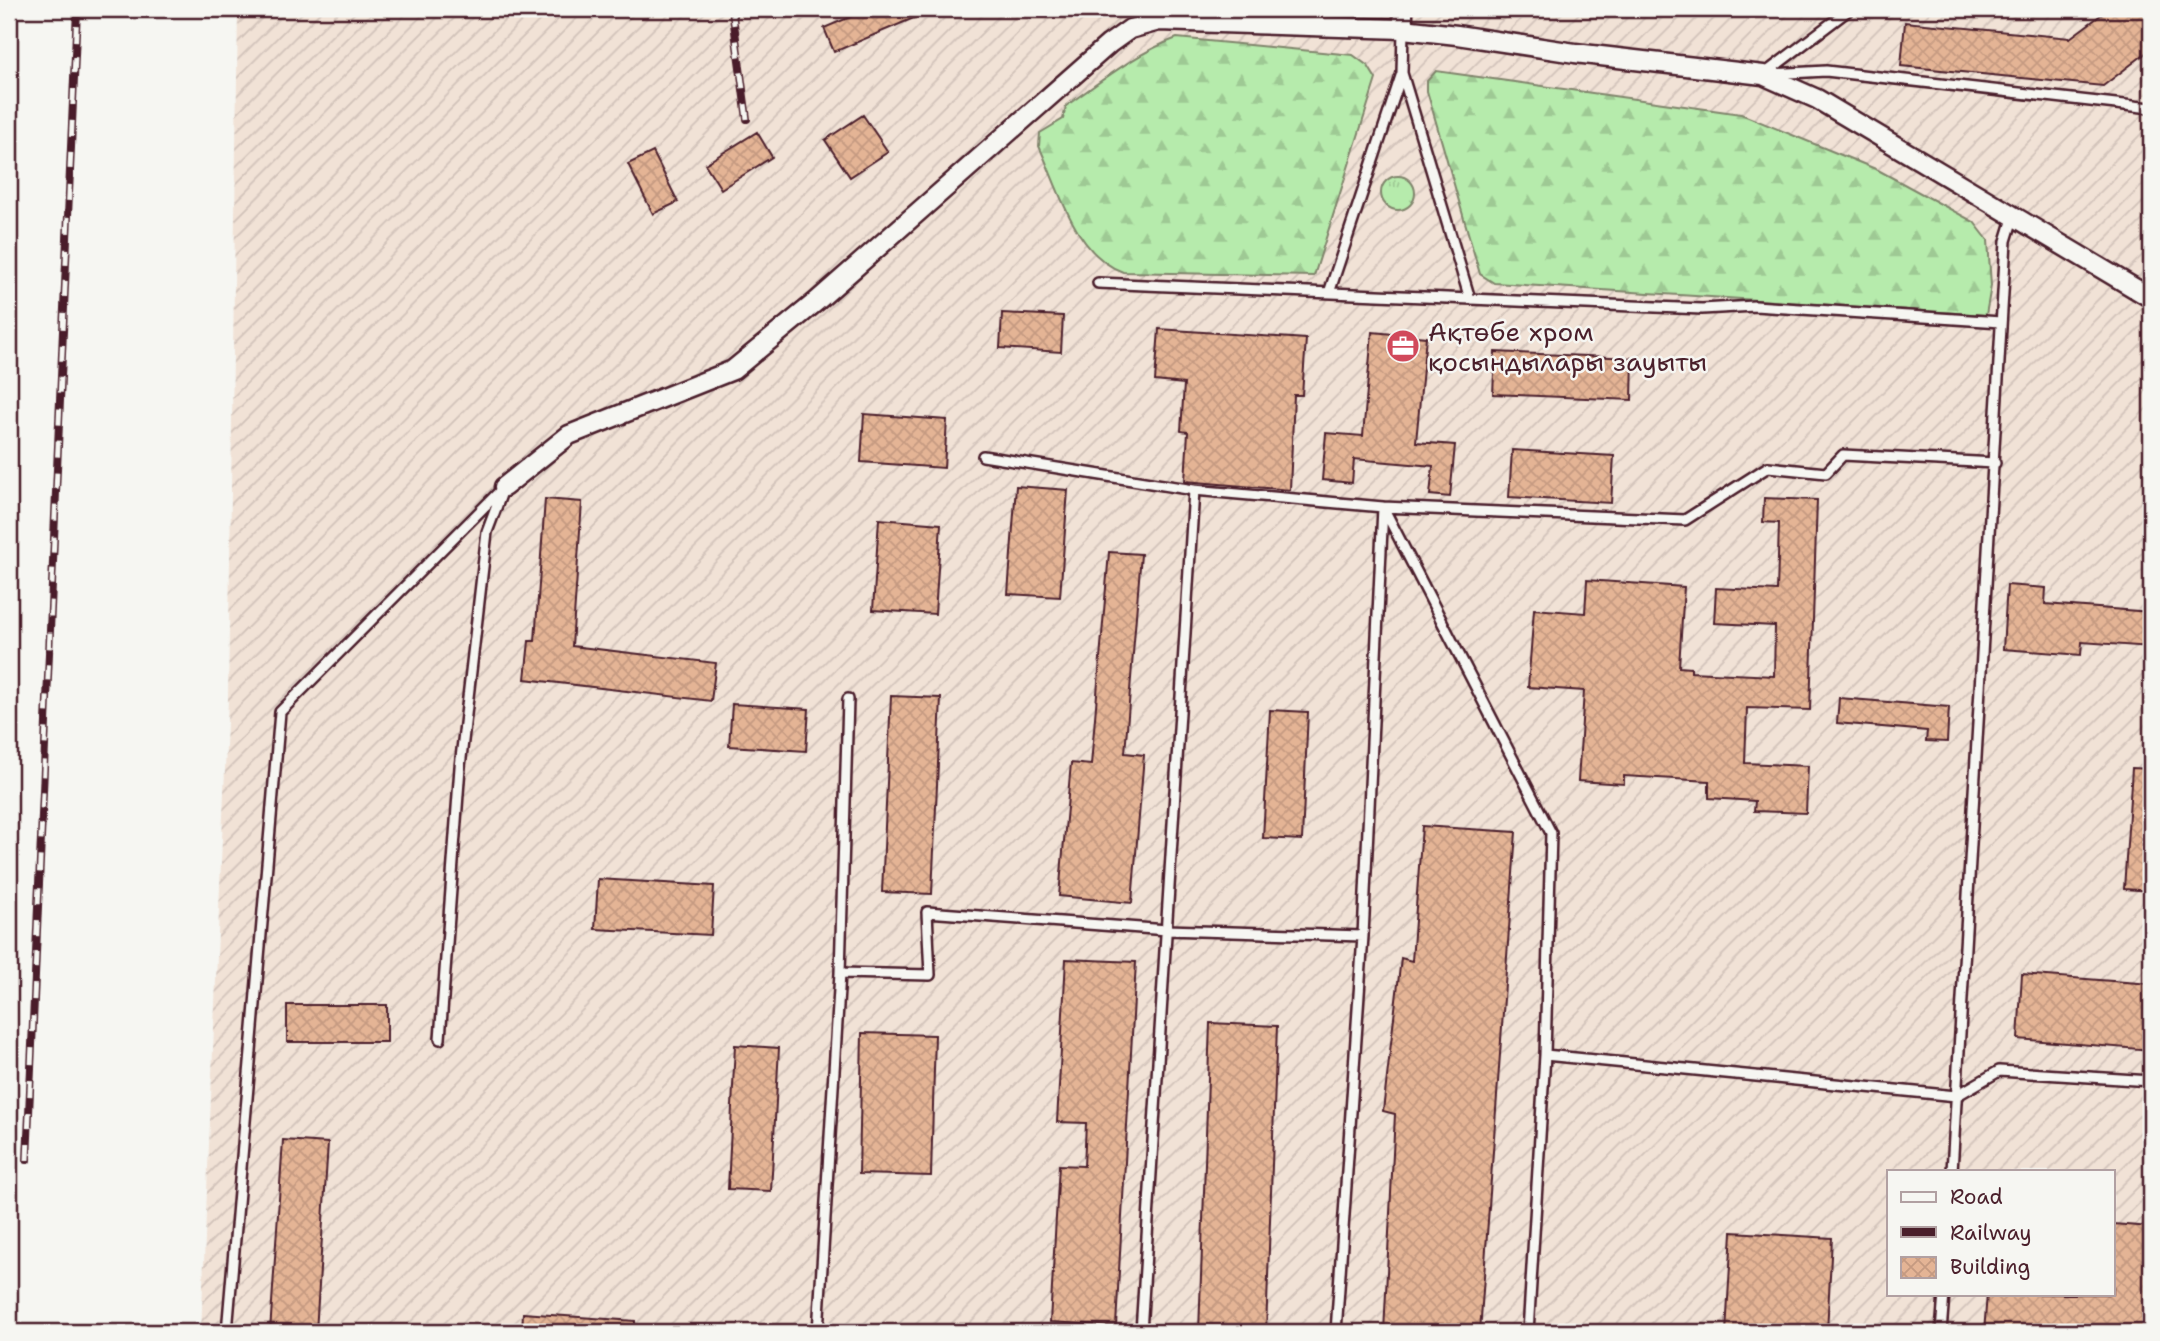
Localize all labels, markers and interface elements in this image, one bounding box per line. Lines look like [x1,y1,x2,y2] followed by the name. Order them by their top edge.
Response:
[1428,314,1707,379] place label: Ақтөбе хром қосындылары зауыты
[1384,327,1422,365] office icon: Ақтөбе хром қосындылары зауыты
[1887,1170,2114,1296] legend
[1950,1183,2003,1211] text: Road
[1950,1219,2032,1247] text: Railway
[1950,1253,2030,1281] text: Building

